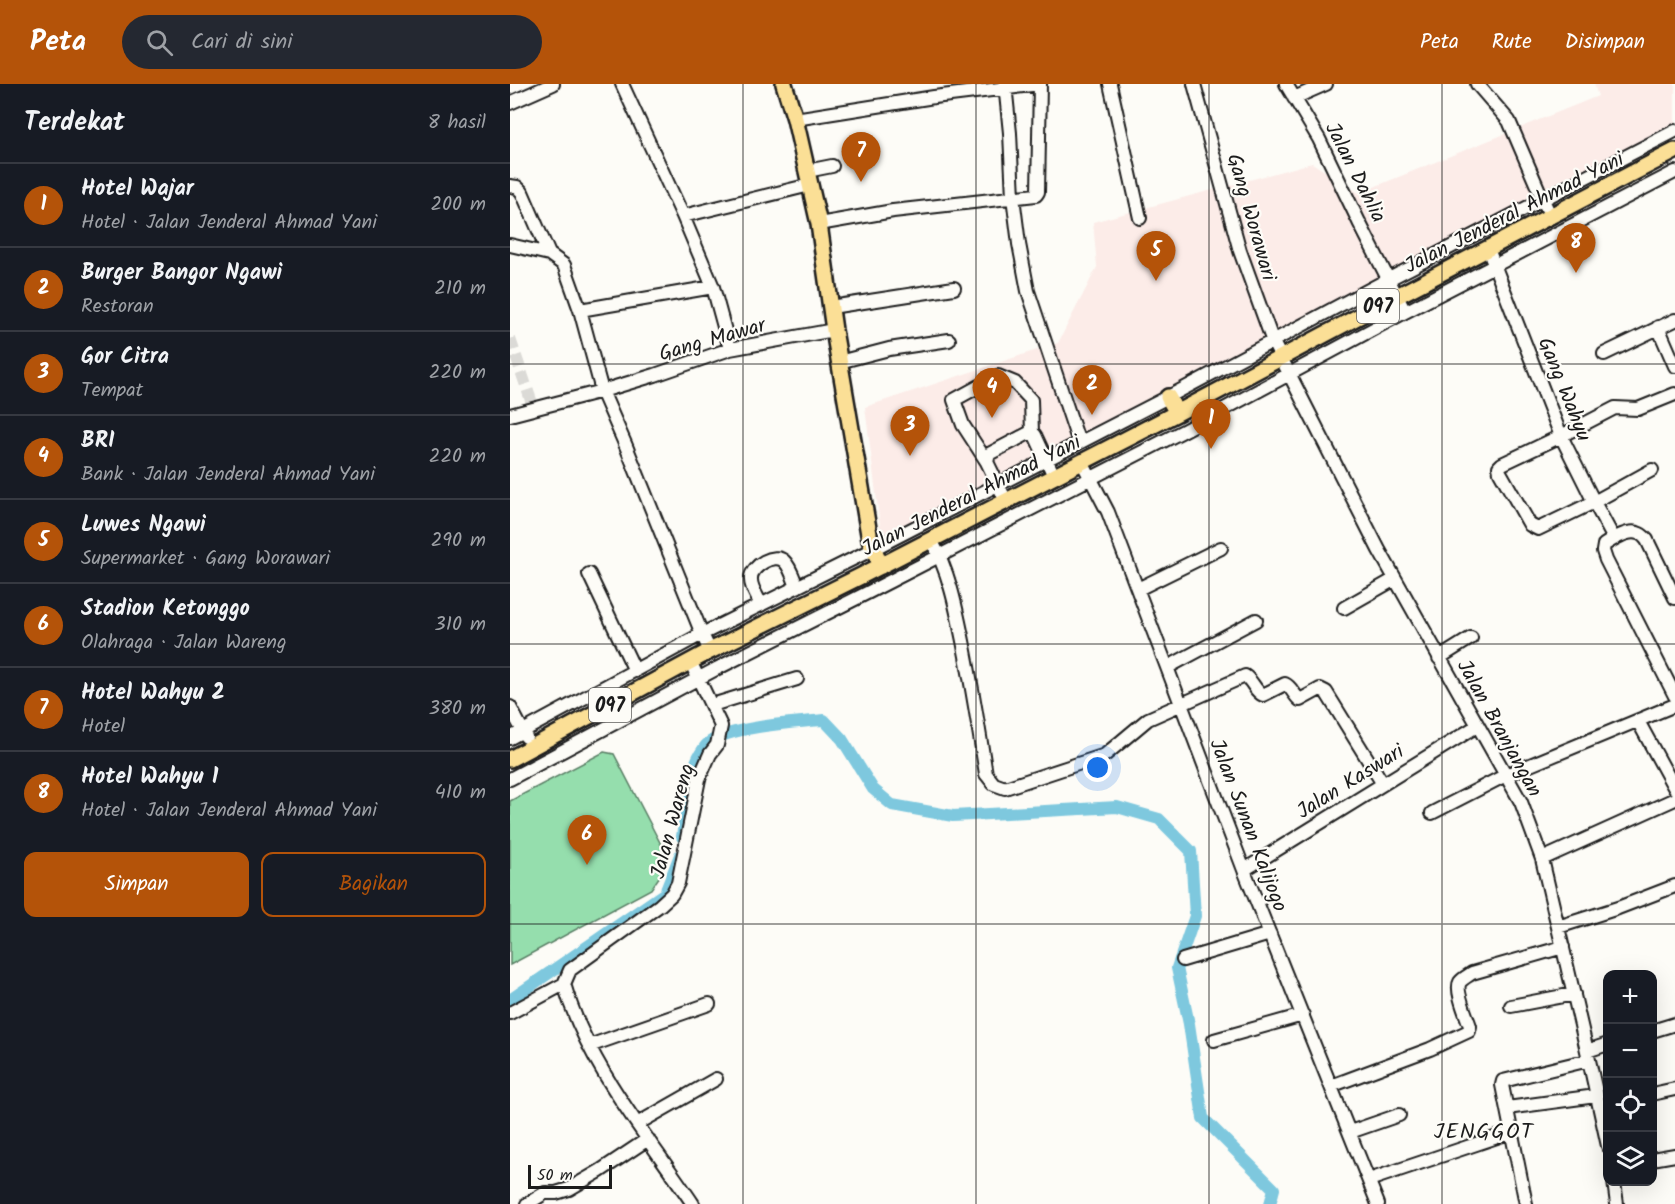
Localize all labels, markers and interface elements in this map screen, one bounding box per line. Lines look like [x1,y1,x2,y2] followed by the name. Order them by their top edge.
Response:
[122,15,542,69] search box
[30,20,86,65] text: Peta
[191,25,292,60] text: Cari di sini
[143,26,176,59] icon: search
[1420,26,1459,59] text: Peta
[1492,26,1532,59] text: Rute
[1565,26,1645,59] text: Disimpan
[24,102,125,144] text: Terdekat
[428,107,486,139] text: 8 hasil
[1315,117,1394,229] street label: Jalan Dahlia
[842,132,880,182] pin: 7
[1399,143,1631,283] street label: Jalan Jenderal Ahmad Yani
[1217,150,1285,286] street label: Gang Worawari
[81,172,194,207] text: Hotel Wajar
[40,189,47,221] text: 1
[430,189,486,221] text: 200 m
[81,207,377,239] text: Hotel · Jalan Jenderal Ahmad Yani
[1556,224,1596,273] pin: 8
[1136,232,1176,281] pin: 5
[81,256,282,291] text: Burger Bangor Ngawi
[38,273,49,305] text: 2
[434,273,486,305] text: 210 m
[1357,289,1399,323] road number: 097
[81,291,154,323] text: Restoran
[655,309,771,371] street label: Gang Mawar
[1528,333,1599,447] street label: Gang Wahyu
[81,340,169,375] text: Gor Citra
[38,357,49,389] text: 3
[429,357,486,389] text: 220 m
[1072,366,1112,415] pin: 2
[972,368,1012,418] pin: 4
[81,375,143,407] text: Tempat
[1192,400,1230,449] pin: 1
[890,406,930,456] pin: 3
[81,424,115,459] text: BRI
[856,426,1088,566] street label: Jalan Jenderal Ahmad Yani
[38,441,49,473] text: 4
[429,441,486,473] text: 220 m
[81,459,375,491] text: Bank · Jalan Jenderal Ahmad Yani
[81,508,206,543] text: Luwes Ngawi
[38,525,49,557] text: 5
[431,525,486,557] text: 290 m
[81,543,330,575] text: Supermarket · Gang Worawari
[81,592,250,627] text: Stadion Ketonggo
[38,609,49,641] text: 6
[434,609,486,641] text: 310 m
[81,627,286,659] text: Olahraga · Jalan Wareng
[1447,654,1550,804] street label: Jalan Branjangan
[81,676,225,711] text: Hotel Wahyu 2
[589,688,631,722] road number: 097
[39,693,48,725] text: 7
[429,693,486,725] text: 380 m
[81,711,125,743] text: Hotel
[1199,734,1296,917] street label: Jalan Sunan Kalijogo
[1291,736,1412,828] street label: Jalan Kaswari
[1083,753,1112,782] your location
[81,760,218,795] text: Hotel Wahyu 1
[642,760,705,883] street label: Jalan Wareng
[38,777,49,809] text: 8
[435,777,486,809] text: 410 m
[81,795,377,827] text: Hotel · Jalan Jenderal Ahmad Yani
[568,816,607,865] pin: 6
[24,852,249,917] button: Simpan
[261,852,486,917] button: Bagikan
[1603,970,1657,1186] map controls
[1603,970,1657,1024] button: +
[1603,1024,1657,1078] button: −
[1603,1078,1657,1132] button: locate
[1434,1115,1535,1150] district label: JENGGOT
[1603,1132,1657,1186] button: layers
[528,1162,612,1190] scale bar
[537,1163,573,1188] text: 50 m

